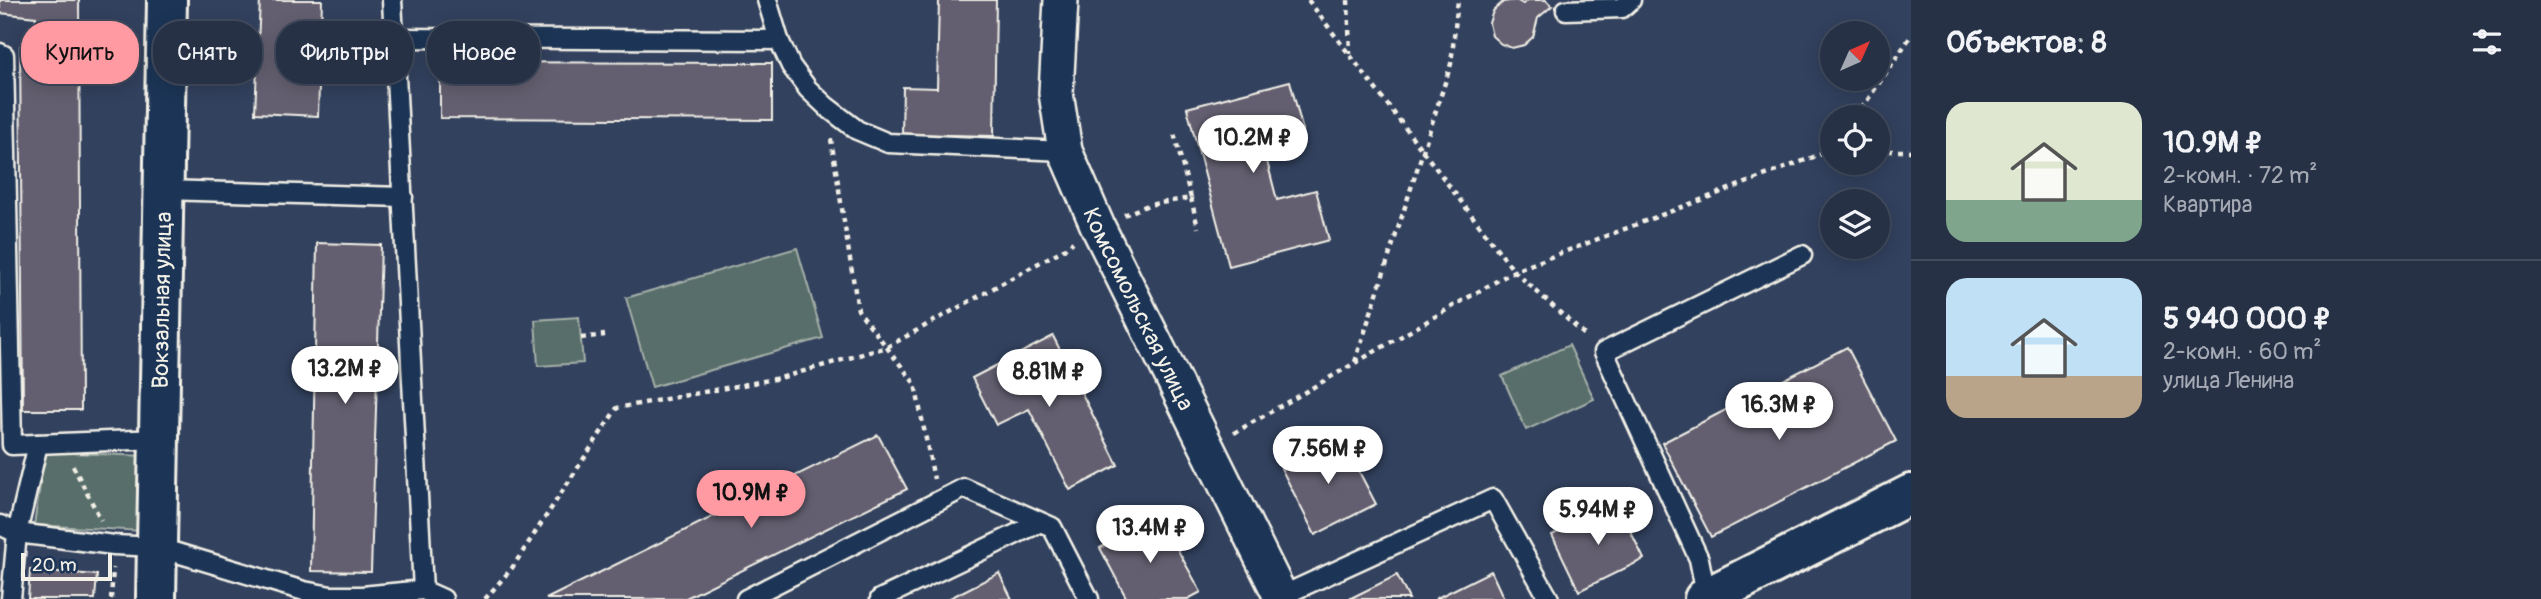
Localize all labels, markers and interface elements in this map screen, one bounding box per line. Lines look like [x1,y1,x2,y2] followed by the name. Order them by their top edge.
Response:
[21,21,139,84] chip: Купить
[153,21,262,84] chip: Снять
[276,21,413,84] chip: Фильтры
[427,21,540,84] chip: Новое
[1820,21,1890,91] north arrow
[1820,21,1890,259] map controls
[2468,23,2506,61] icon: filters
[1946,24,2107,61] text: Объектов: 8
[1820,105,1890,175] button: locate
[1188,116,1318,175] pin: 10.2M ₽
[1214,123,1292,152] text: 10.2M ₽
[2163,124,2263,161] text: 10.9M ₽
[2002,130,2086,214] icon: home
[2163,161,2317,190] text: 2-комн. · 72 m²
[1820,189,1890,259] button: layers
[2163,190,2252,219] text: Квартира
[1076,203,1200,415] street label: Комсомольская улица
[146,211,178,389] street label: Вокзальная улица
[2163,300,2332,337] text: 5 940 000 ₽
[2002,306,2086,390] icon: home
[2163,337,2321,366] text: 2-комн. · 60 m²
[280,346,410,406] pin: 13.2M ₽
[984,350,1114,409] pin: 8.81M ₽
[307,354,383,383] text: 13.2M ₽
[1013,357,1085,386] text: 8.81M ₽
[2163,366,2294,395] text: улица Ленина
[1714,382,1844,442] pin: 16.3M ₽
[1741,390,1817,419] text: 16.3M ₽
[1263,426,1393,486] pin: 7.56M ₽
[1289,434,1367,463] text: 7.56M ₽
[686,470,816,530] pin: 10.9M ₽
[713,478,789,507] text: 10.9M ₽
[1533,488,1663,547] pin: 5.94M ₽
[1559,495,1637,524] text: 5.94M ₽
[1085,505,1215,565] pin: 13.4M ₽
[1112,513,1188,542] text: 13.4M ₽
[21,550,112,582] scale bar
[32,553,77,577] text: 20 m

